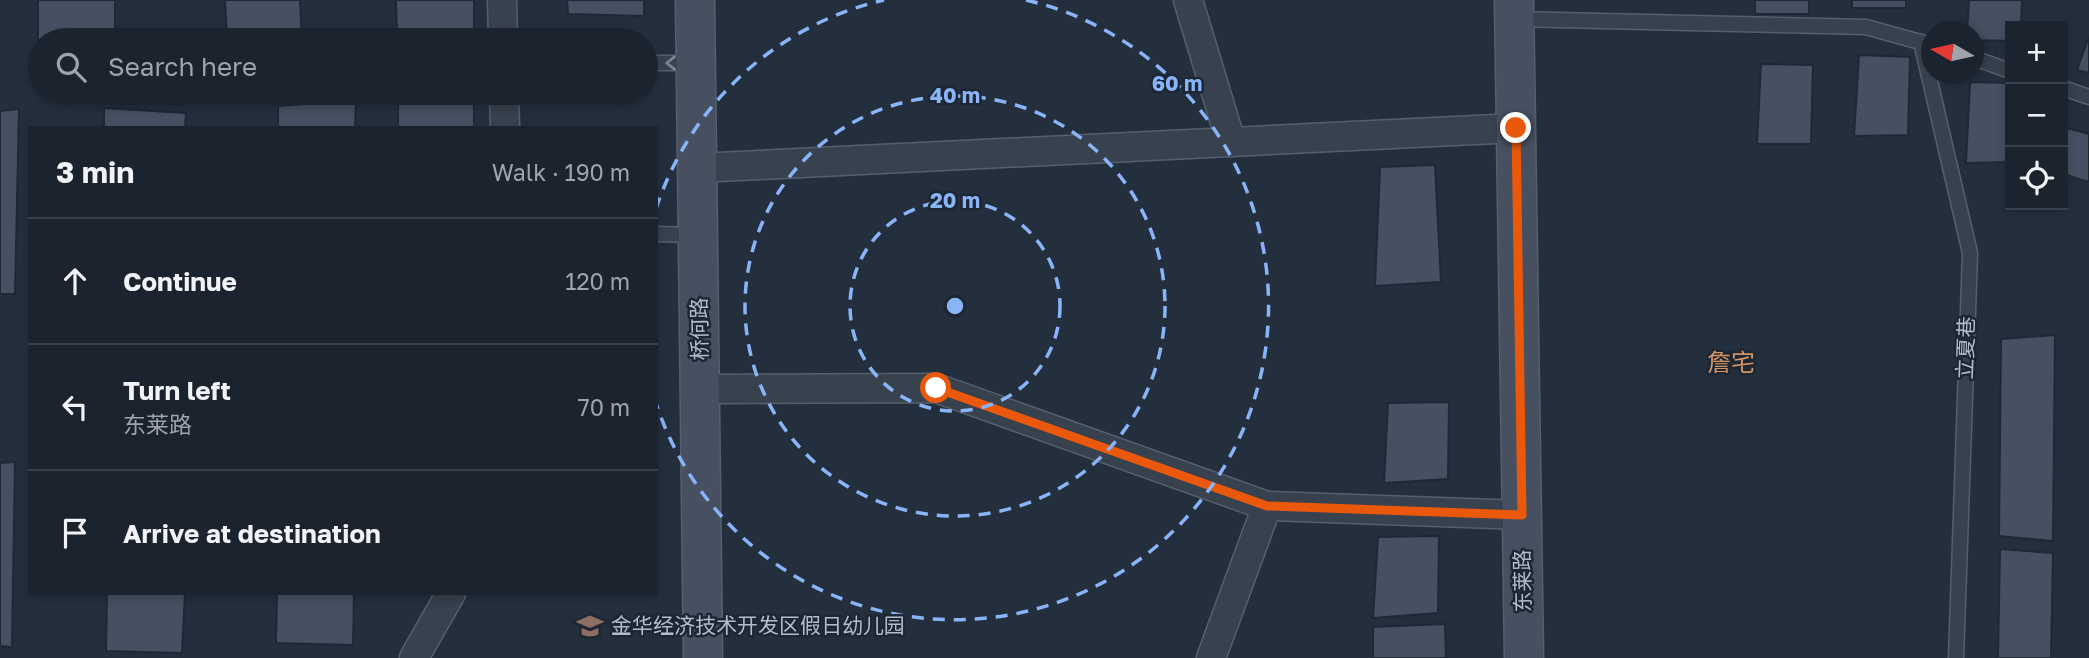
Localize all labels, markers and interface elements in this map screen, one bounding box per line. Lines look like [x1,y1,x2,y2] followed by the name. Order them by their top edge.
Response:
[1921,21,1984,84] north arrow
[2005,21,2068,210] map controls
[2005,21,2068,84] button: +
[28,28,658,105] search box
[52,48,90,86] icon: search
[108,51,257,82] text: Search here
[665,55,676,71] one-way arrow
[1152,70,1202,96] text: 60 m
[930,82,980,108] text: 40 m
[2005,84,2068,147] button: −
[1500,112,1531,143] route end
[2005,147,2068,210] button: locate
[56,154,134,190] text: 3 min
[492,158,630,186] text: Walk · 190 m
[930,187,980,213] text: 20 m
[56,262,94,300] icon: ahead
[123,266,237,297] text: Continue
[565,267,630,295] text: 120 m
[943,294,967,318] centre of rings
[685,297,713,361] street label: 桥何路
[1951,316,1979,380] street label: 立夏巷
[1707,347,1755,376] district label: 詹宅
[920,372,951,403] route start
[123,375,231,406] text: Turn left
[56,388,94,426] icon: left
[577,393,630,421] text: 70 m
[123,410,192,438] text: 东莱路
[56,514,94,552] icon: arrive
[123,518,381,549] text: Arrive at destination
[1508,549,1536,613] street label: 东莱路
[575,611,605,641] school or university icon: 金华经济技术开发区假日幼儿园
[611,612,905,638] place label: 金华经济技术开发区假日幼儿园

